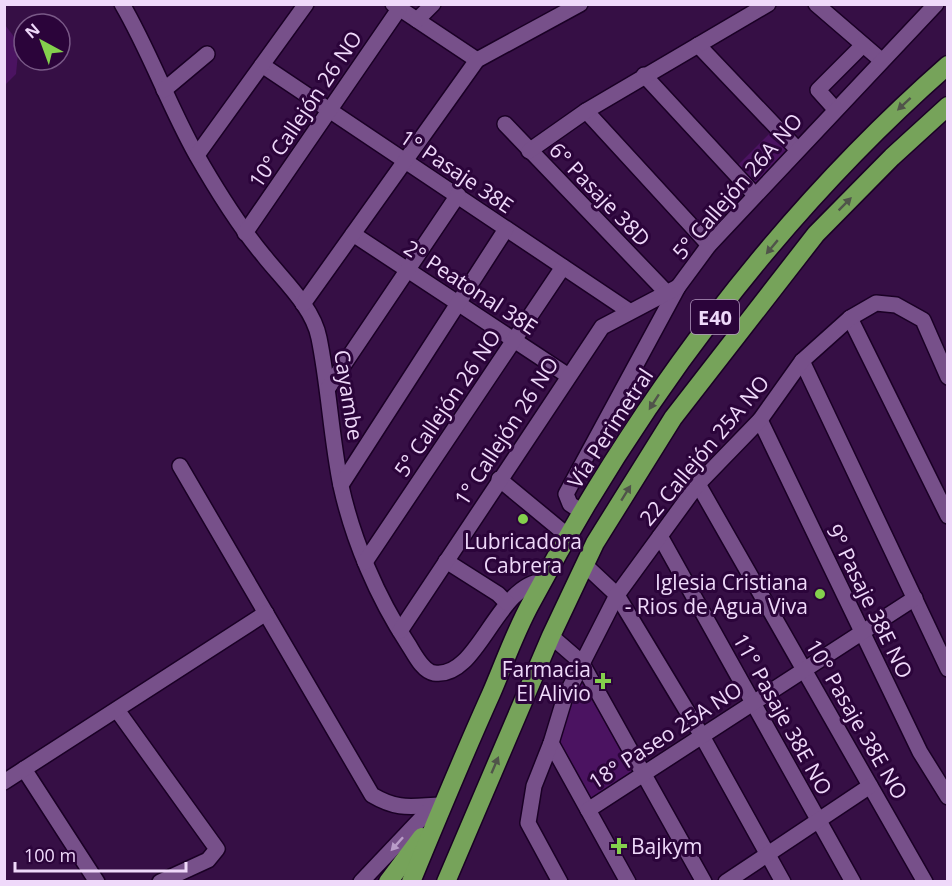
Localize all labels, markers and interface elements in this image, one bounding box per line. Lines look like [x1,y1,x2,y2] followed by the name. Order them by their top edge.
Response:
[12,12,72,72] north arrow
[20,18,44,43] text: N
[242,25,368,193] street label: 10° Callejón 26 NO
[897,96,911,110] one-way arrow
[666,107,808,265] street label: 5° Callejón 26A NO
[395,123,519,219] street label: 1° Pasaje 38E
[543,136,657,252] street label: 6° Pasaje 38D
[837,198,851,212] one-way arrow
[399,233,543,341] street label: 2° Peatonal 38E
[766,239,779,254] one-way arrow
[691,300,739,334] road number: E40
[387,324,507,482] street label: 5° Callejón 26 NO
[328,348,370,442] street label: Cayambe
[448,351,564,511] street label: 1° Callejón 26 NO
[561,363,659,493] street label: Vía Perimetral
[633,369,775,531] street label: 22 Callejón 25A NO
[649,394,660,410] one-way arrow
[621,485,632,502] one-way arrow
[516,512,530,526] marker: Lubricadora Cabrera
[821,519,919,683] street label: 9° Pasaje 38E NO
[464,527,582,579] place label: Lubricadora Cabrera
[625,568,808,620] place label: Iglesia Cristiana - Rios de Agua Viva
[813,587,827,601] marker: Iglesia Cristiana - Rios de Agua Viva
[727,628,839,800] street label: 11° Pasaje 38E NO
[800,634,914,804] street label: 10° Pasaje 38E NO
[502,655,591,707] place label: Farmacia El Alivio
[596,674,610,688] marker: Farmacia El Alivio
[583,675,747,795] street label: 18° Paseo 25A NO
[490,756,500,774] one-way arrow
[631,832,703,860] place label: Bajkym
[15,835,186,873] scale bar
[391,837,405,851] one-way arrow
[612,839,626,853] marker: Bajkym
[24,843,76,867] text: 100 m

